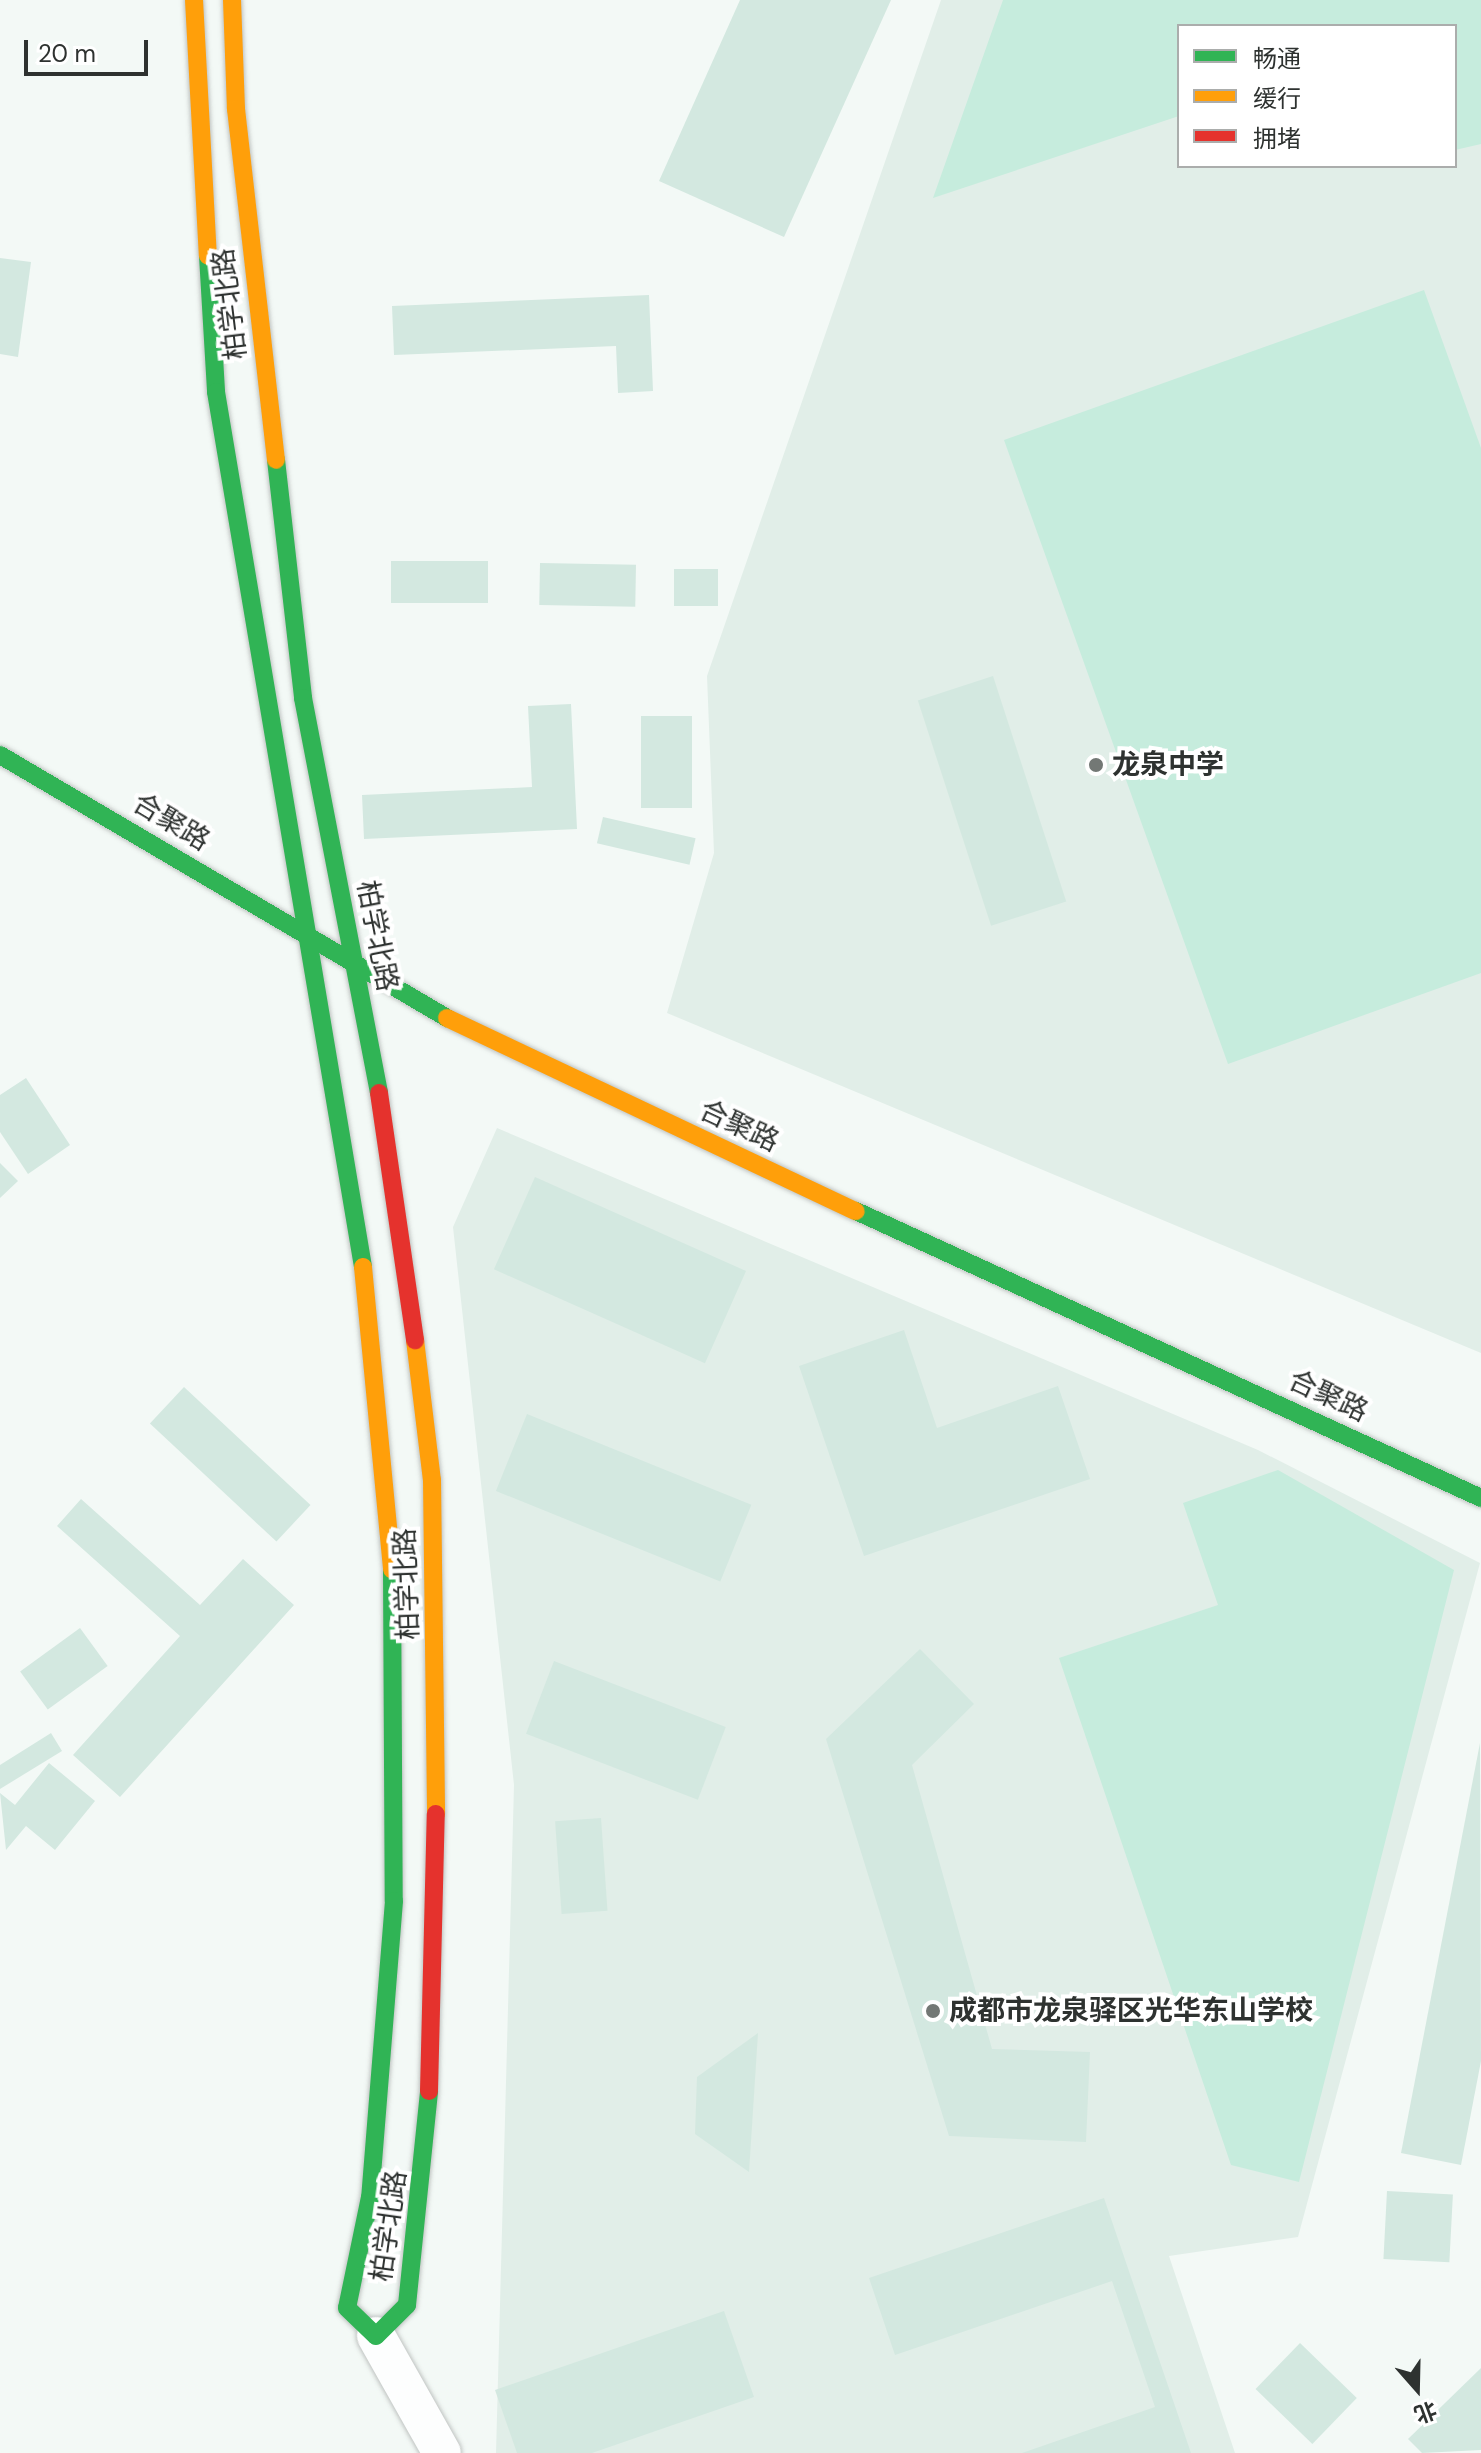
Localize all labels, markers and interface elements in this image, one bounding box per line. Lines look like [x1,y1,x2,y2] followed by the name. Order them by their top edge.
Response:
[28,24,152,74] scale bar
[1177,24,1457,168] legend
[38,38,96,69] text: 20 m
[1253,43,1301,74] text: 畅通
[1253,83,1301,114] text: 缓行
[1253,123,1301,154] text: 拥堵
[207,246,253,362] street label: 柏学北路
[1112,748,1224,782] place label: 龙泉中学
[1087,756,1105,774] marker: 龙泉中学
[126,786,216,858] street label: 合聚路
[350,878,404,994] street label: 柏学北路
[694,1093,784,1159] street label: 合聚路
[1283,1363,1373,1429] street label: 合聚路
[388,1527,426,1641] street label: 柏学北路
[949,1994,1313,2028] place label: 成都市龙泉驿区光华东山学校
[924,2002,942,2020] marker: 成都市龙泉驿区光华东山学校
[365,2168,413,2284] street label: 柏学北路
[1377,2349,1457,2429] north arrow
[1410,2395,1441,2429] text: 北

